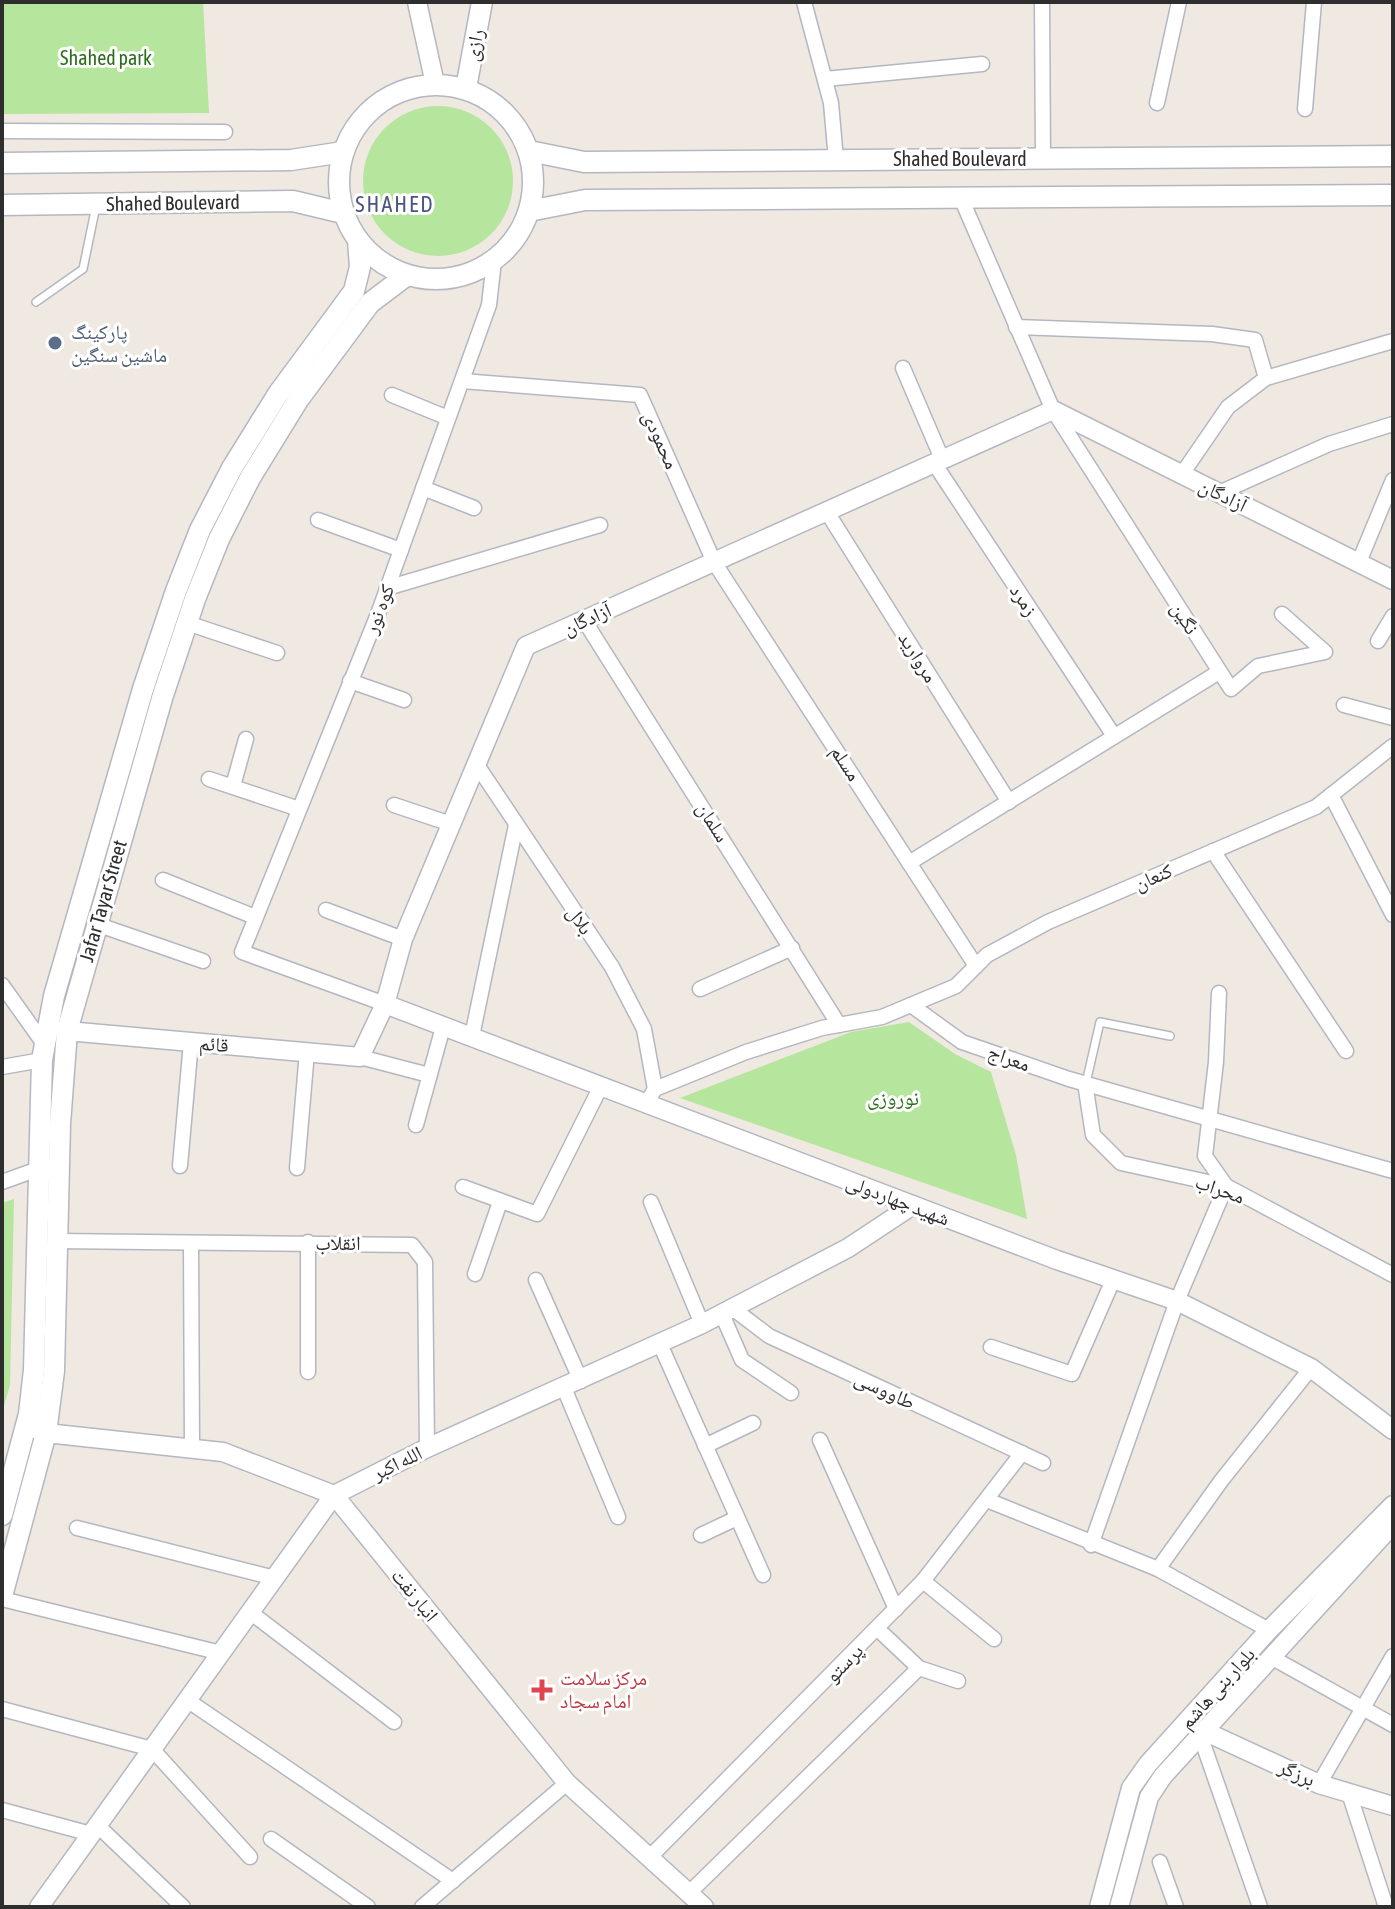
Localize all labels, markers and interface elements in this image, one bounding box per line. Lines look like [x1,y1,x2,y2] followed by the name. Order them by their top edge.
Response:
[459,27,489,63] street label: رازی
[60,46,152,69] park label: Shahed park
[893,147,1027,170] street label: Shahed Boulevard
[106,190,240,215] street label: Shahed Boulevard
[355,191,435,217] district label: SHAHED
[71,320,167,367] place label: پارکینگ ماشین سنگین
[46,334,64,352] marker: پارکینگ ماشین سنگین
[638,407,684,473] street label: محمودی
[1195,473,1252,517] street label: آزادگان
[1006,580,1043,620] street label: زمرد
[358,581,398,638] street label: کوه نور
[559,597,616,640] street label: آزادگان
[1166,597,1204,639] street label: نگین
[894,627,943,686] street label: مروارید
[824,741,866,786] street label: مسلم
[691,797,735,847] street label: سلمان
[74,837,131,964] street label: Jafar Tayar Street
[1130,858,1176,896] street label: کنعان
[562,901,598,939] street label: بلال
[198,1031,230,1059] street label: قائم
[984,1040,1033,1077] street label: معراج
[867,1086,919,1110] park label: نوروزی
[843,1169,953,1231] street label: شهید چهاردولی
[1192,1169,1248,1208] street label: محراب
[315,1231,361,1255] street label: انقلاب
[851,1366,919,1414] street label: طاووسی
[367,1441,426,1485] street label: الله اکبر
[387,1564,444,1626] street label: انبار نفت
[820,1639,868,1688] street label: پرستو
[1174,1642,1261,1735] street label: بلوار بنی هاشم
[560,1666,647,1715] place label: مرکز سلامت امام سجاد
[531,1679,553,1701] marker: مرکز سلامت امام سجاد
[1274,1754,1319,1791] street label: برزگر

